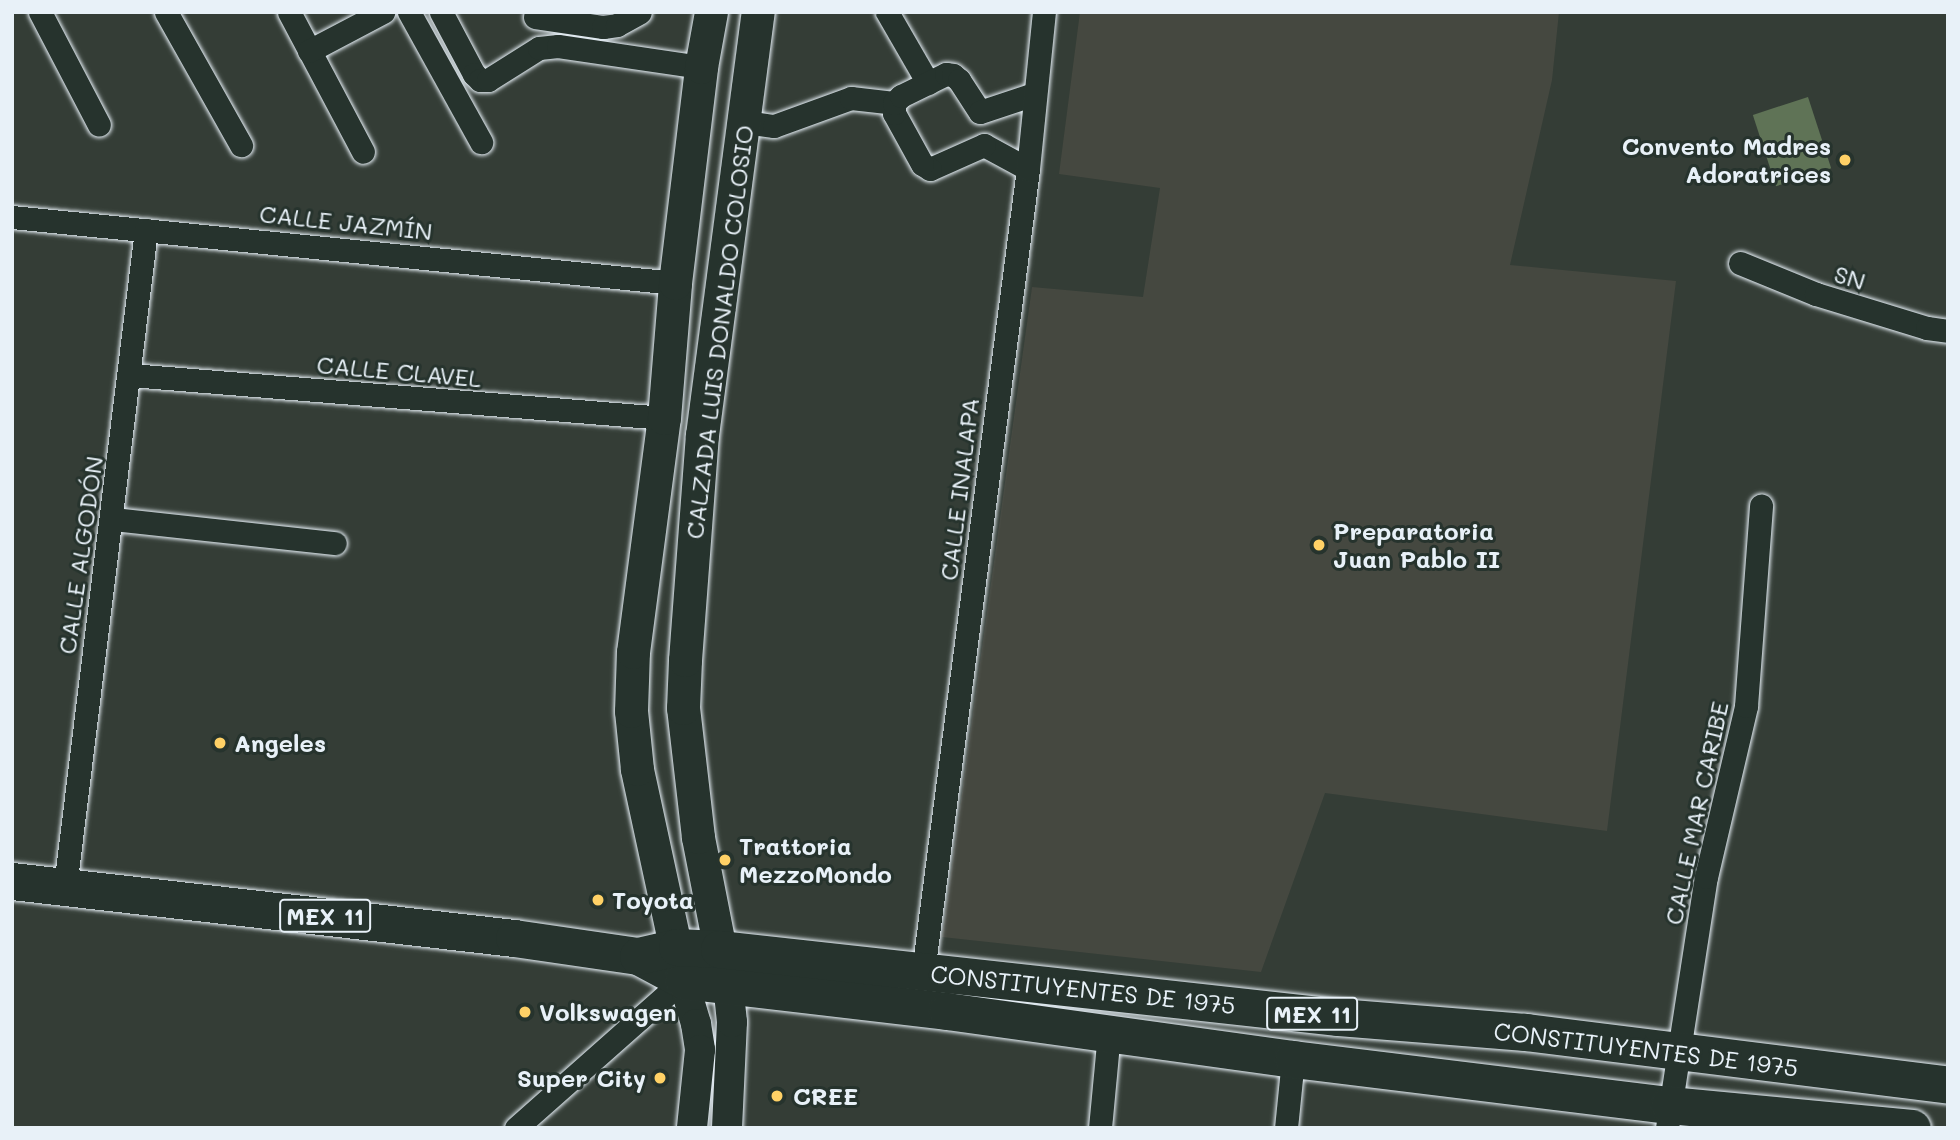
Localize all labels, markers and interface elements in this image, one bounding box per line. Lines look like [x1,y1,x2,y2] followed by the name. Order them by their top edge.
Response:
[679,123,759,541] street label: CALZADA LUIS DONALDO COLOSIO
[1622,132,1831,188] place label: Convento Madres Adoratrices
[1837,152,1853,168] marker: Convento Madres Adoratrices
[258,199,434,245] street label: CALLE JAZMÍN
[1831,259,1869,295] street label: SN
[316,349,482,393] street label: CALLE CLAVEL
[934,396,984,582] street label: CALLE INALAPA
[52,454,108,656] street label: CALLE ALGODÓN
[1333,517,1500,573] place label: Preparatoria Juan Pablo II
[1311,537,1327,553] marker: Preparatoria Juan Pablo II
[1658,699,1734,927] street label: CALLE MAR CARIBE
[234,729,326,757] place label: Angeles
[212,735,228,751] marker: Angeles
[739,832,892,888] place label: Trattoria MezzoMondo
[717,852,733,868] marker: Trattoria MezzoMondo
[612,886,694,914] place label: Toyota
[590,892,606,908] marker: Toyota
[278,897,372,936] road number: MEX 11
[929,959,1237,1019] street label: CONSTITUYENTES DE 1975
[1265,995,1359,1034] road number: MEX 11
[539,998,677,1026] place label: Volkswagen
[517,1004,533,1020] marker: Volkswagen
[1492,1016,1800,1082] street label: CONSTITUYENTES DE 1975
[517,1064,646,1092] place label: Super City
[652,1070,668,1086] marker: Super City
[793,1082,858,1110] place label: CREE
[767,1086,787,1106] marker: CREE

